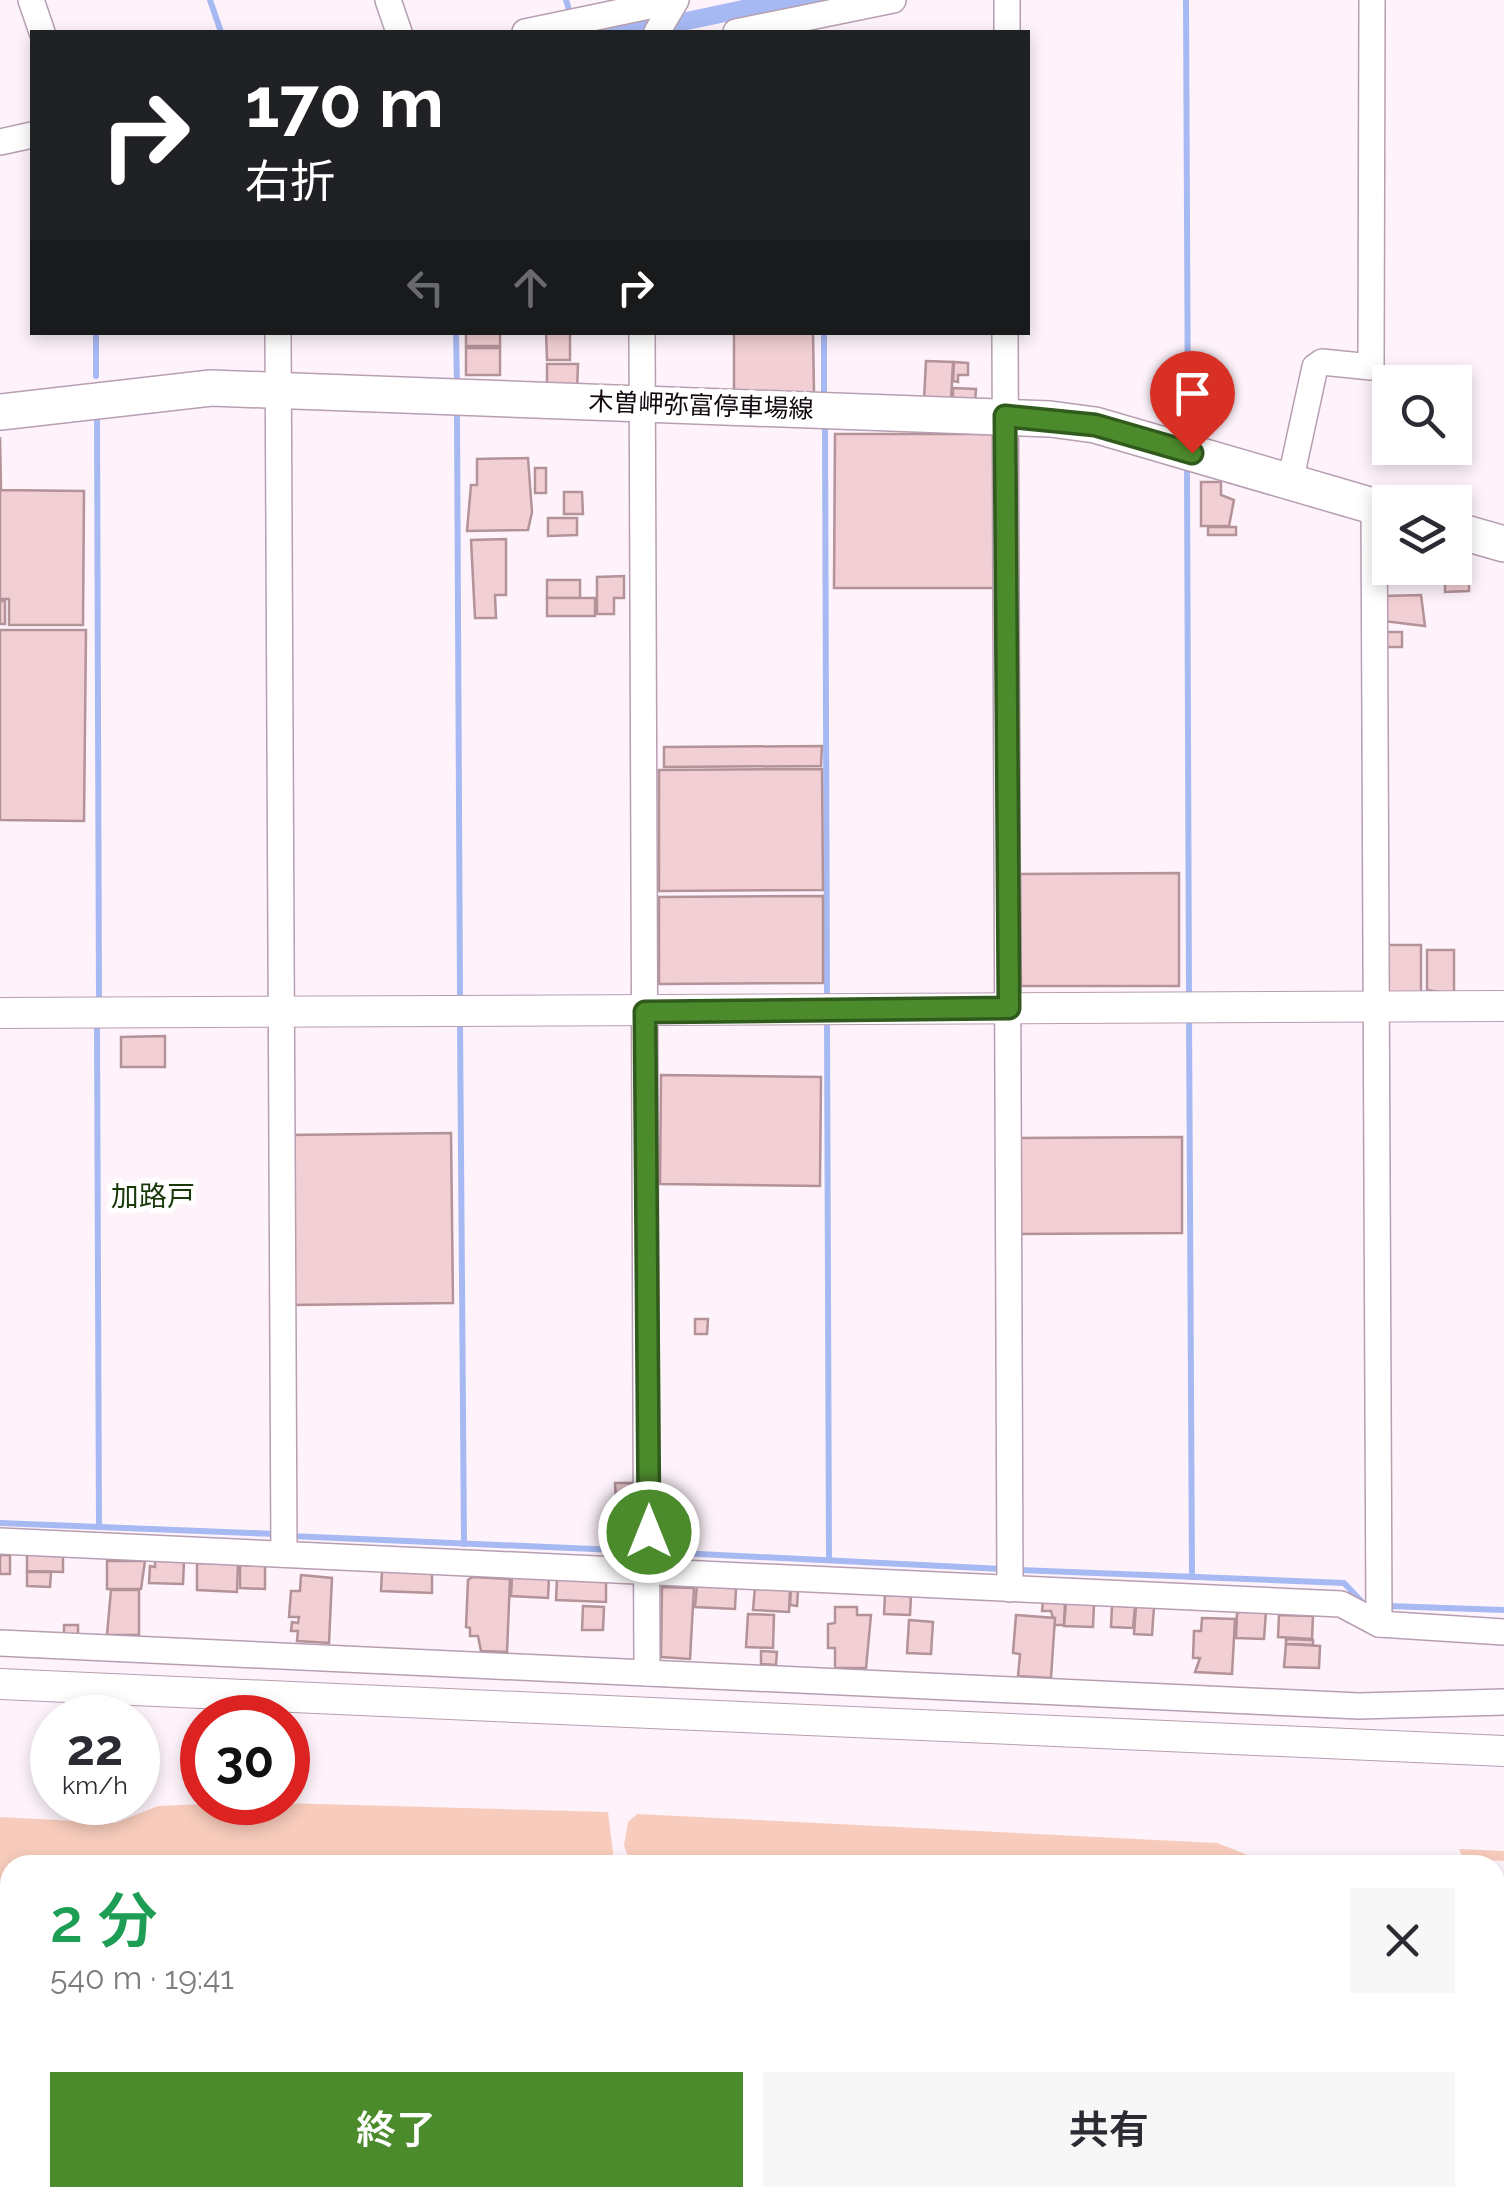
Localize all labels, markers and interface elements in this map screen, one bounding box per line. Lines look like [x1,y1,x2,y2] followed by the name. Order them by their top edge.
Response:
[245,61,444,143] text: 170 m
[80,70,210,200] icon: right
[245,155,335,208] text: 右折
[398,260,453,315] icon: left
[503,260,558,315] icon: ahead
[608,260,663,315] icon: right
[1150,351,1235,454] pin
[1372,365,1472,585] map controls
[1372,365,1472,465] button: search
[1165,366,1220,421] icon: arrive
[588,386,814,424] street label: 木曽岬弥富停車場線
[1372,485,1472,585] button: layers
[111,1180,195,1213] district label: 加路戸
[597,1480,701,1584] position arrow
[180,1695,310,1825] speed limit sign: 30
[67,1718,123,1777] text: 22
[62,1770,128,1800] text: km/h
[50,1886,158,1956] text: 2 分
[1350,1888,1455,1993] button: close
[50,1959,234,1996] text: 540 m · 19:41
[50,2072,743,2187] button: 終了
[763,2072,1455,2187] button: 共有

